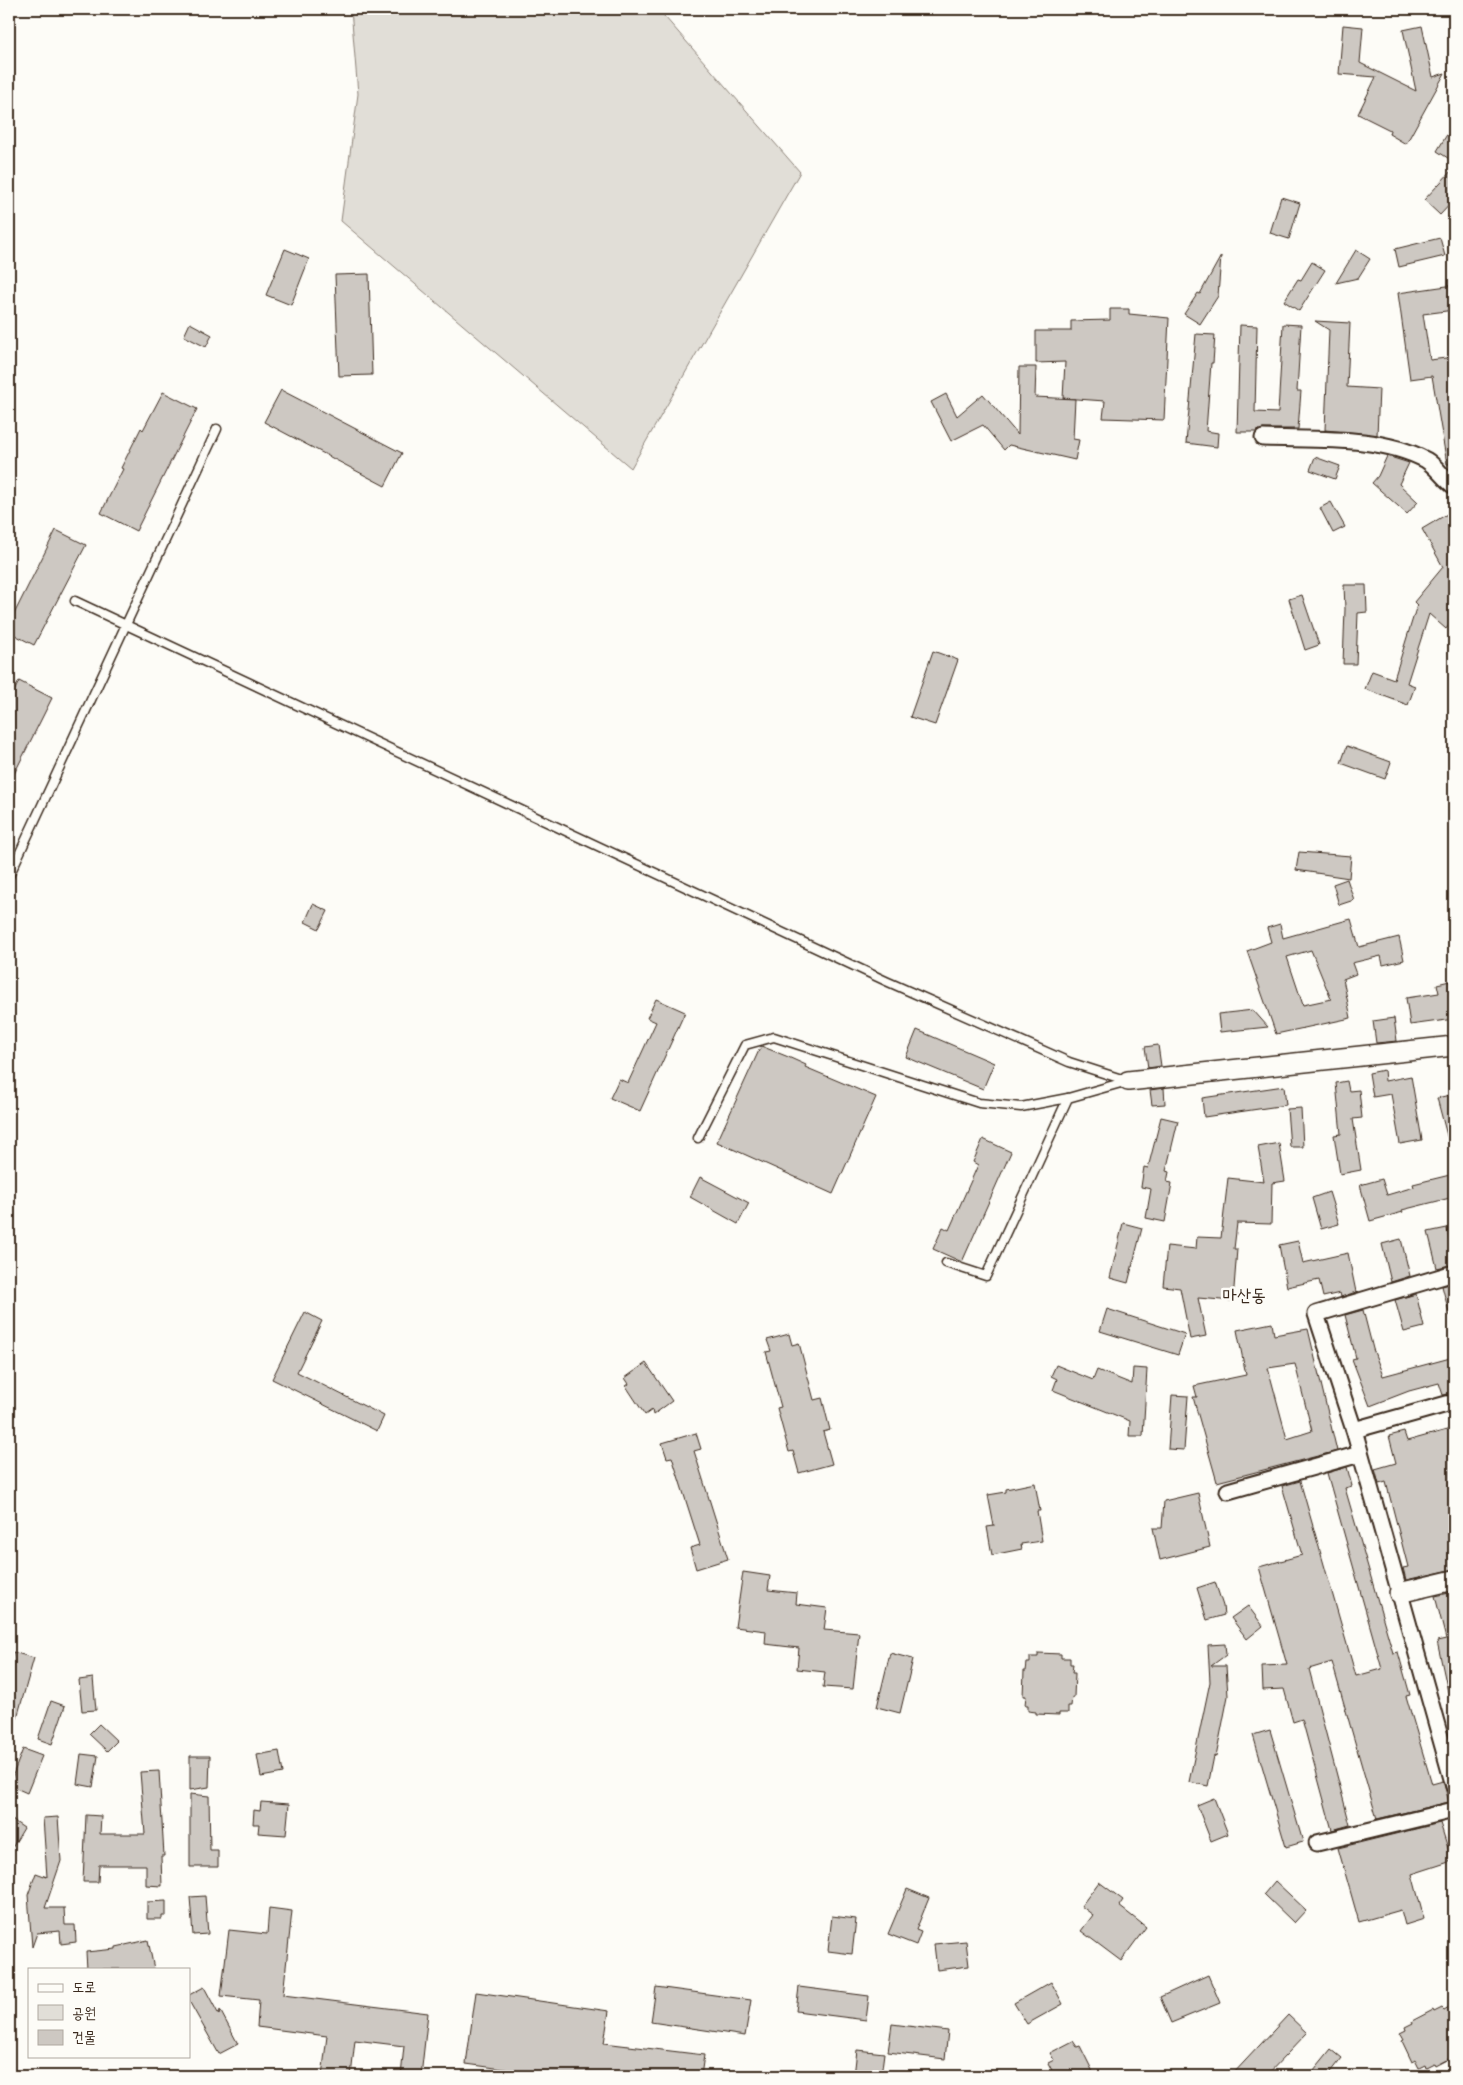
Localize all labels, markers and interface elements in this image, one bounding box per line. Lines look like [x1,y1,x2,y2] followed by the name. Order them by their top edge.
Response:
[1222,1285,1266,1310] district label: 마산동
[28,1968,190,2058] legend
[72,1978,96,2000] text: 도로
[72,2004,96,2026] text: 공원
[72,2028,96,2050] text: 건물

